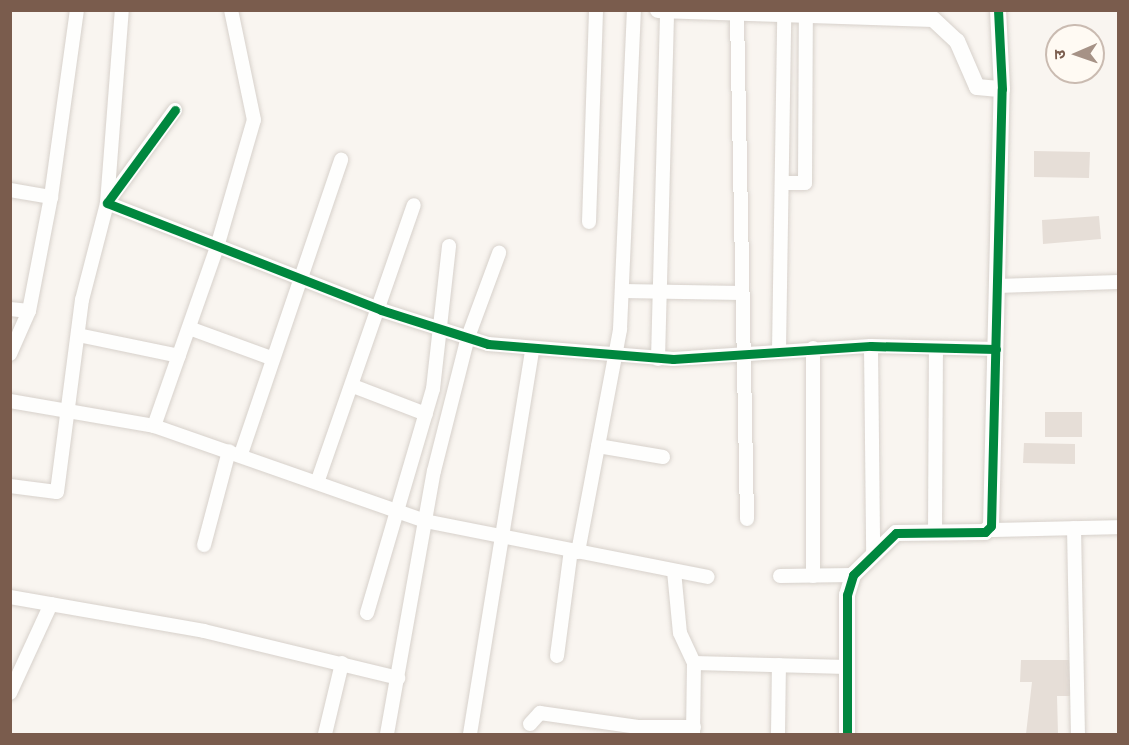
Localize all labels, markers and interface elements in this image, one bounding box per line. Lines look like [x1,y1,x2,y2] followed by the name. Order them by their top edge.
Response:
[1045,24,1105,84] north arrow
[1049,50,1069,60] text: उ

